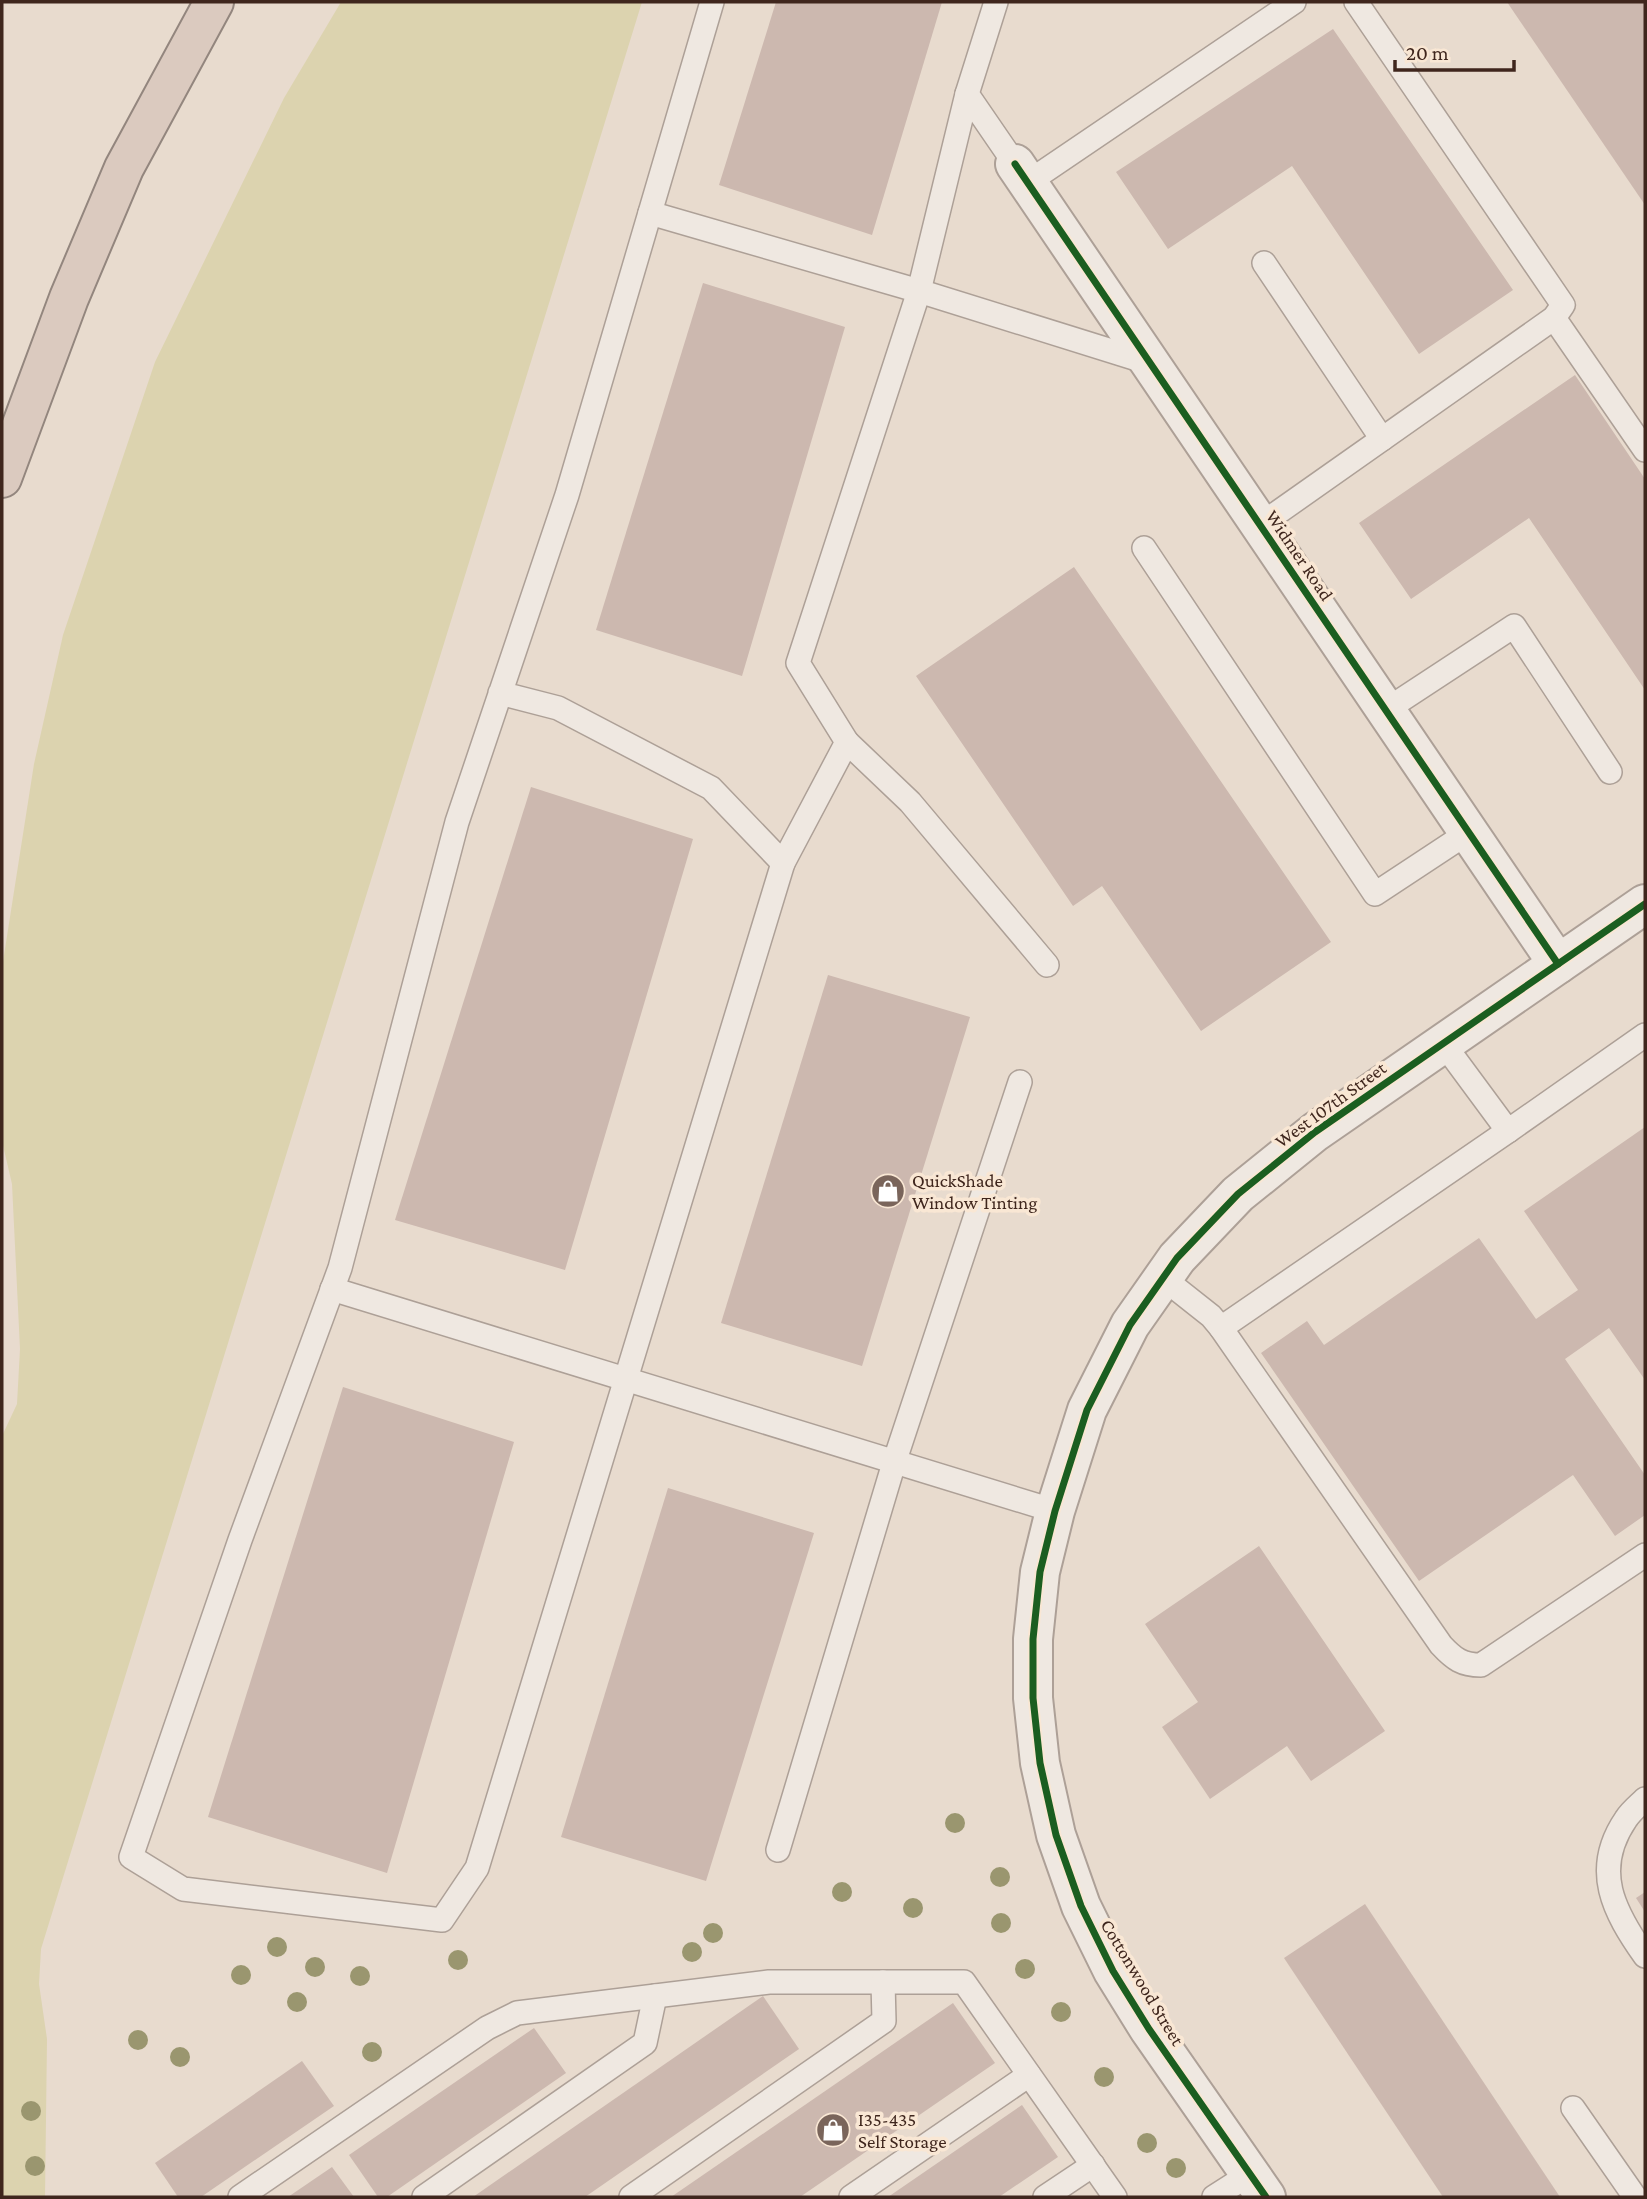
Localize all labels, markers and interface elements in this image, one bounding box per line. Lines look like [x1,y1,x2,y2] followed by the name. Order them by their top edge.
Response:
[1395,28,1514,72] scale bar
[1406,41,1449,65] text: 20 m
[1262,506,1338,605] street label: Widmer Road
[1271,1057,1390,1152] street label: West 107th Street
[912,1170,1037,1213] place label: QuickShade Window Tinting
[869,1172,907,1210] shop icon: QuickShade Window Tinting
[1097,1915,1189,2050] street label: Cottonwood Street
[858,2109,947,2152] place label: I35-435 Self Storage
[814,2111,852,2149] shop icon: I35-435 Self Storage

